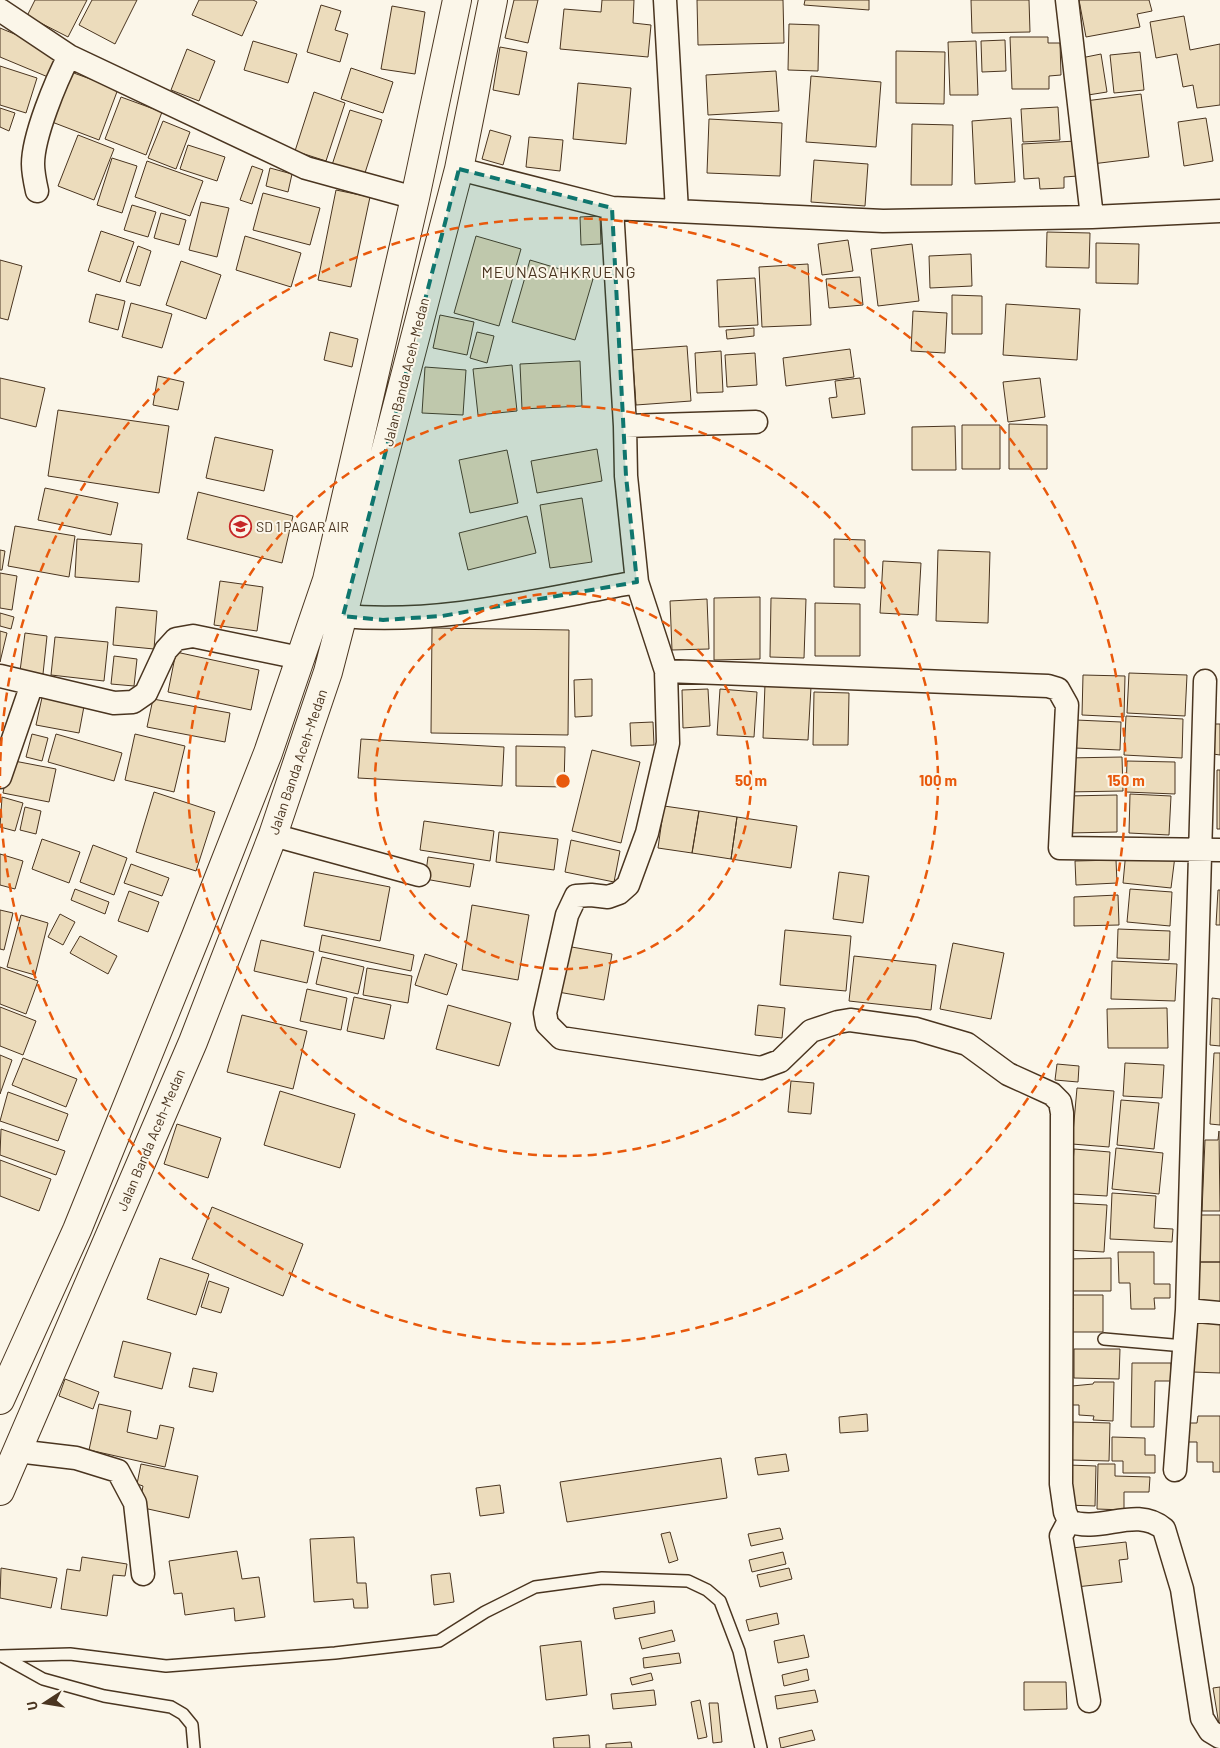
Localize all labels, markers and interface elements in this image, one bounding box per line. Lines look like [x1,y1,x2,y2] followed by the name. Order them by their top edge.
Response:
[481,262,637,281] district label: MEUNASAHKRUENG
[379,296,432,448] street label: Jalan Banda Aceh-Medan
[228,515,252,539] school or university icon: SD 1 PAGAR AIR
[256,518,349,535] place label: SD 1 PAGAR AIR
[265,687,330,837] street label: Jalan Banda Aceh-Medan
[735,771,767,789] text: 50 m
[919,771,957,789] text: 100 m
[1107,771,1145,789] text: 150 m
[554,772,572,790] centre of rings
[113,1066,188,1213] street label: Jalan Banda Aceh-Medan
[20,1678,70,1728] north arrow
[23,1700,41,1712] text: U

